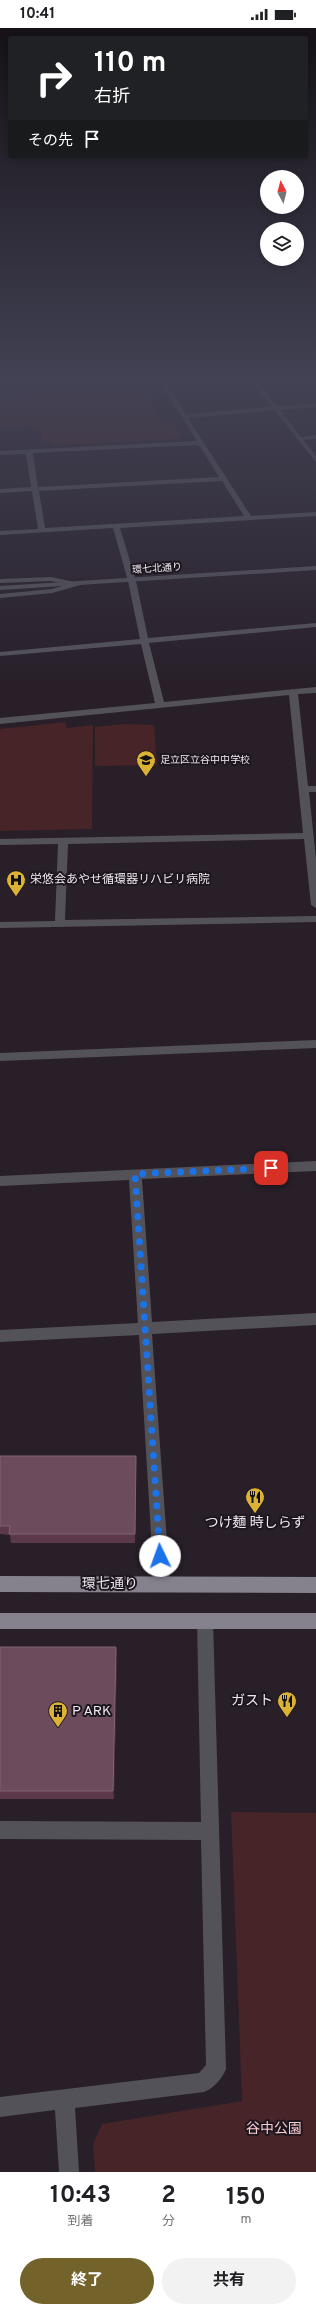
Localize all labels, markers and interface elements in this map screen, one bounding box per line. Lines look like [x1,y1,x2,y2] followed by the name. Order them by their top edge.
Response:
[20,5,55,24] text: 10:41
[94,46,166,82] text: 110 m
[28,52,80,104] icon: right
[94,86,130,109] text: 右折
[81,128,103,150] icon: arrive
[28,132,73,151] text: その先
[260,170,304,214] north arrow
[260,170,304,266] map controls
[260,222,304,266] button: layers
[132,561,182,577] street label: 環七北通り
[135,749,157,777] school or university icon: 足立区立谷中中学校
[160,754,250,767] place label: 足立区立谷中中学校
[5,869,27,897] hospital icon: 栄悠会あやせ循環器リハビリ病院
[30,872,210,888] place label: 栄悠会あやせ循環器リハビリ病院
[254,1151,288,1185] pin
[260,1157,282,1179] icon: arrive
[244,1486,266,1514] restaurant icon: つけ麺 時しらず
[204,1515,306,1532] place label: つけ麺 時しらず
[139,1535,181,1577] position arrow
[82,1576,138,1593] street label: 環七通り
[276,1690,298,1718] restaurant icon: ガスト
[231,1693,273,1710] place label: ガスト
[47,1700,69,1728] building icon: P ARK
[72,1703,111,1720] place label: P ARK
[246,2121,302,2138] park label: 谷中公園
[50,2181,111,2211] text: 10:43
[161,2181,176,2211] text: 2
[226,2183,266,2213] text: 150
[240,2212,251,2228] text: m
[68,2214,94,2230] text: 到着
[162,2214,175,2230] text: 分
[20,2258,154,2304] button: 終了
[162,2258,296,2304] button: 共有

